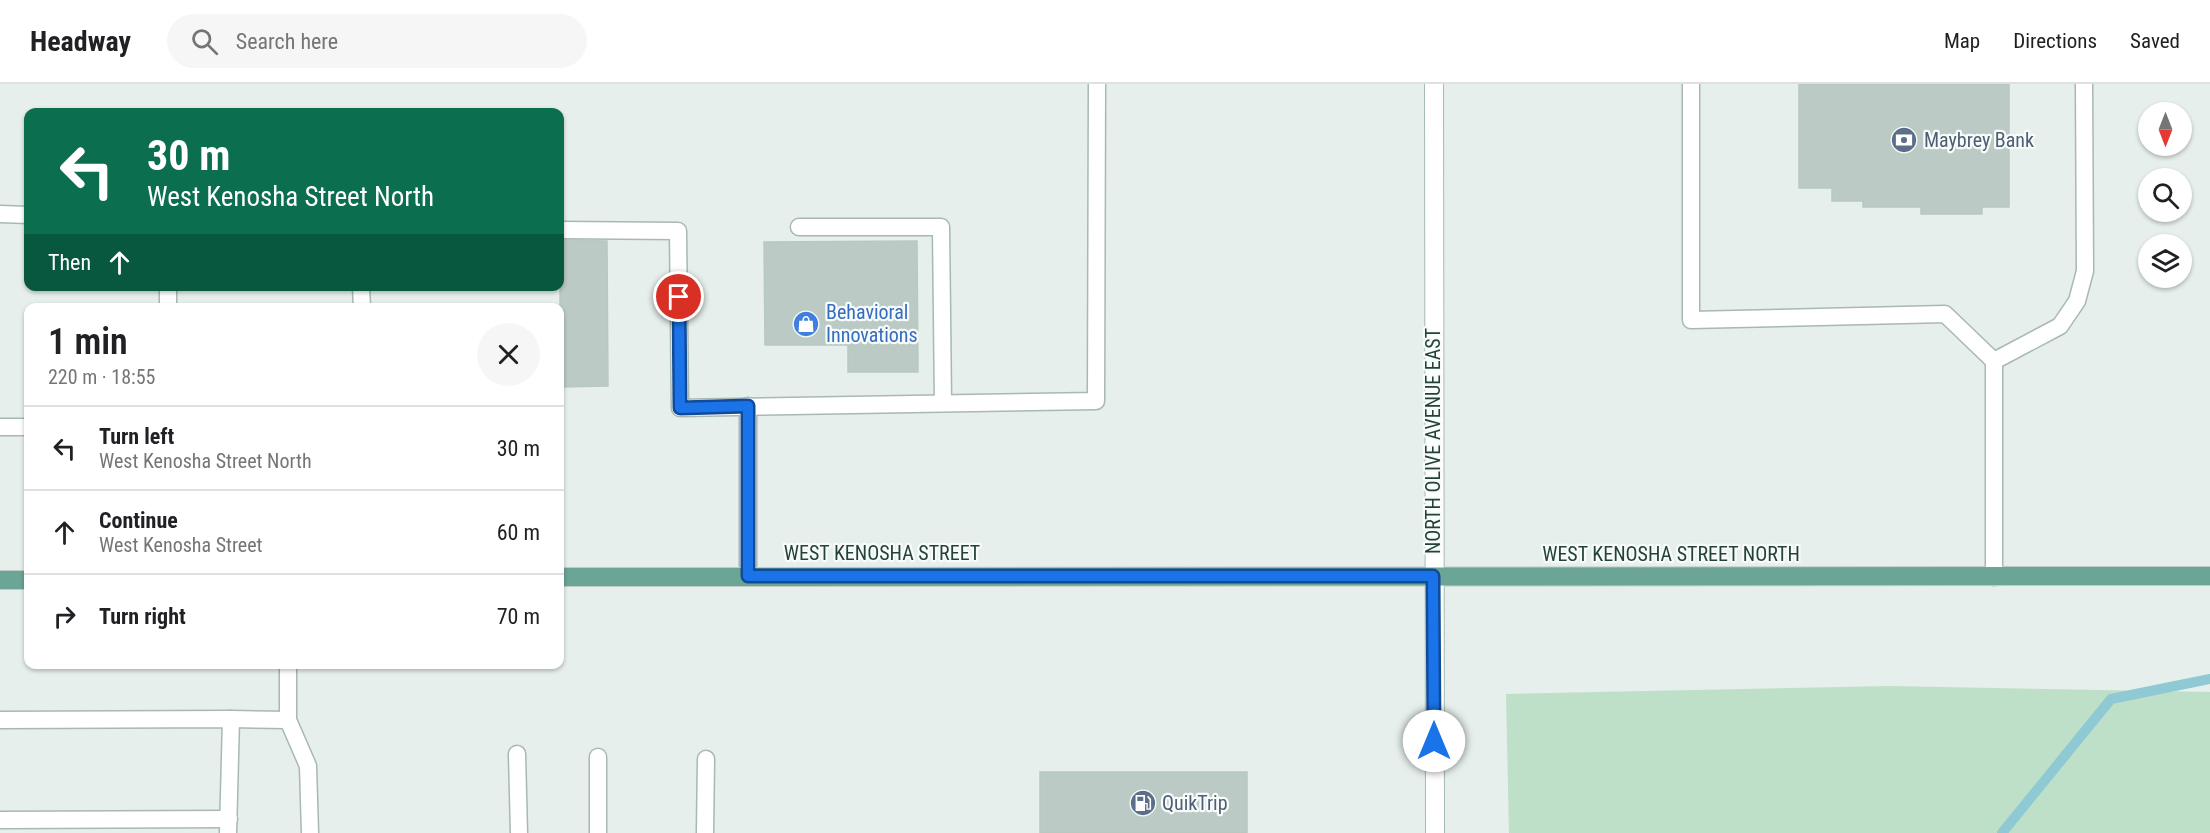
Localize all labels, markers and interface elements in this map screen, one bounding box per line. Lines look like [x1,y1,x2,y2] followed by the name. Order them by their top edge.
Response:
[167,14,587,68] search box
[30,25,131,58] text: Headway
[188,25,221,58] icon: search
[236,29,338,54] text: Search here
[1944,29,1980,53] text: Map
[2013,29,2097,53] text: Directions
[2130,29,2180,53] text: Saved
[2138,102,2192,156] north arrow
[2138,102,2192,288] map controls
[1889,125,1919,155] bank icon: Maybrey Bank
[1924,128,2034,152] place label: Maybrey Bank
[147,131,230,180] text: 30 m
[48,132,126,210] icon: left
[2138,168,2192,222] button: search
[147,181,434,213] text: West Kenosha Street North
[2138,234,2192,288] button: layers
[103,246,136,279] icon: ahead
[48,250,91,275] text: Then
[653,271,704,322] pin
[662,280,695,313] icon: arrive
[826,300,918,347] place label: Behavioral Innovations
[791,309,821,339] shop icon: Behavioral Innovations
[48,321,128,363] text: 1 min
[477,323,540,386] button: close
[1421,328,1445,554] street label: NORTH OLIVE AVENUE EAST
[48,365,155,389] text: 220 m · 18:55
[99,424,174,449] text: Turn left
[48,432,81,465] icon: left
[497,436,540,461] text: 30 m
[99,449,312,473] text: West Kenosha Street North
[99,508,178,533] text: Continue
[48,516,81,549] icon: ahead
[497,520,540,545] text: 60 m
[99,533,263,557] text: West Kenosha Street
[784,541,980,565] street label: WEST KENOSHA STREET
[1542,542,1800,566] street label: WEST KENOSHA STREET NORTH
[48,600,81,633] icon: right
[99,604,186,629] text: Turn right
[497,604,540,629] text: 70 m
[1402,709,1466,773] position arrow
[1128,788,1158,818] fuel station icon: QuikTrip
[1162,791,1228,815] place label: QuikTrip

